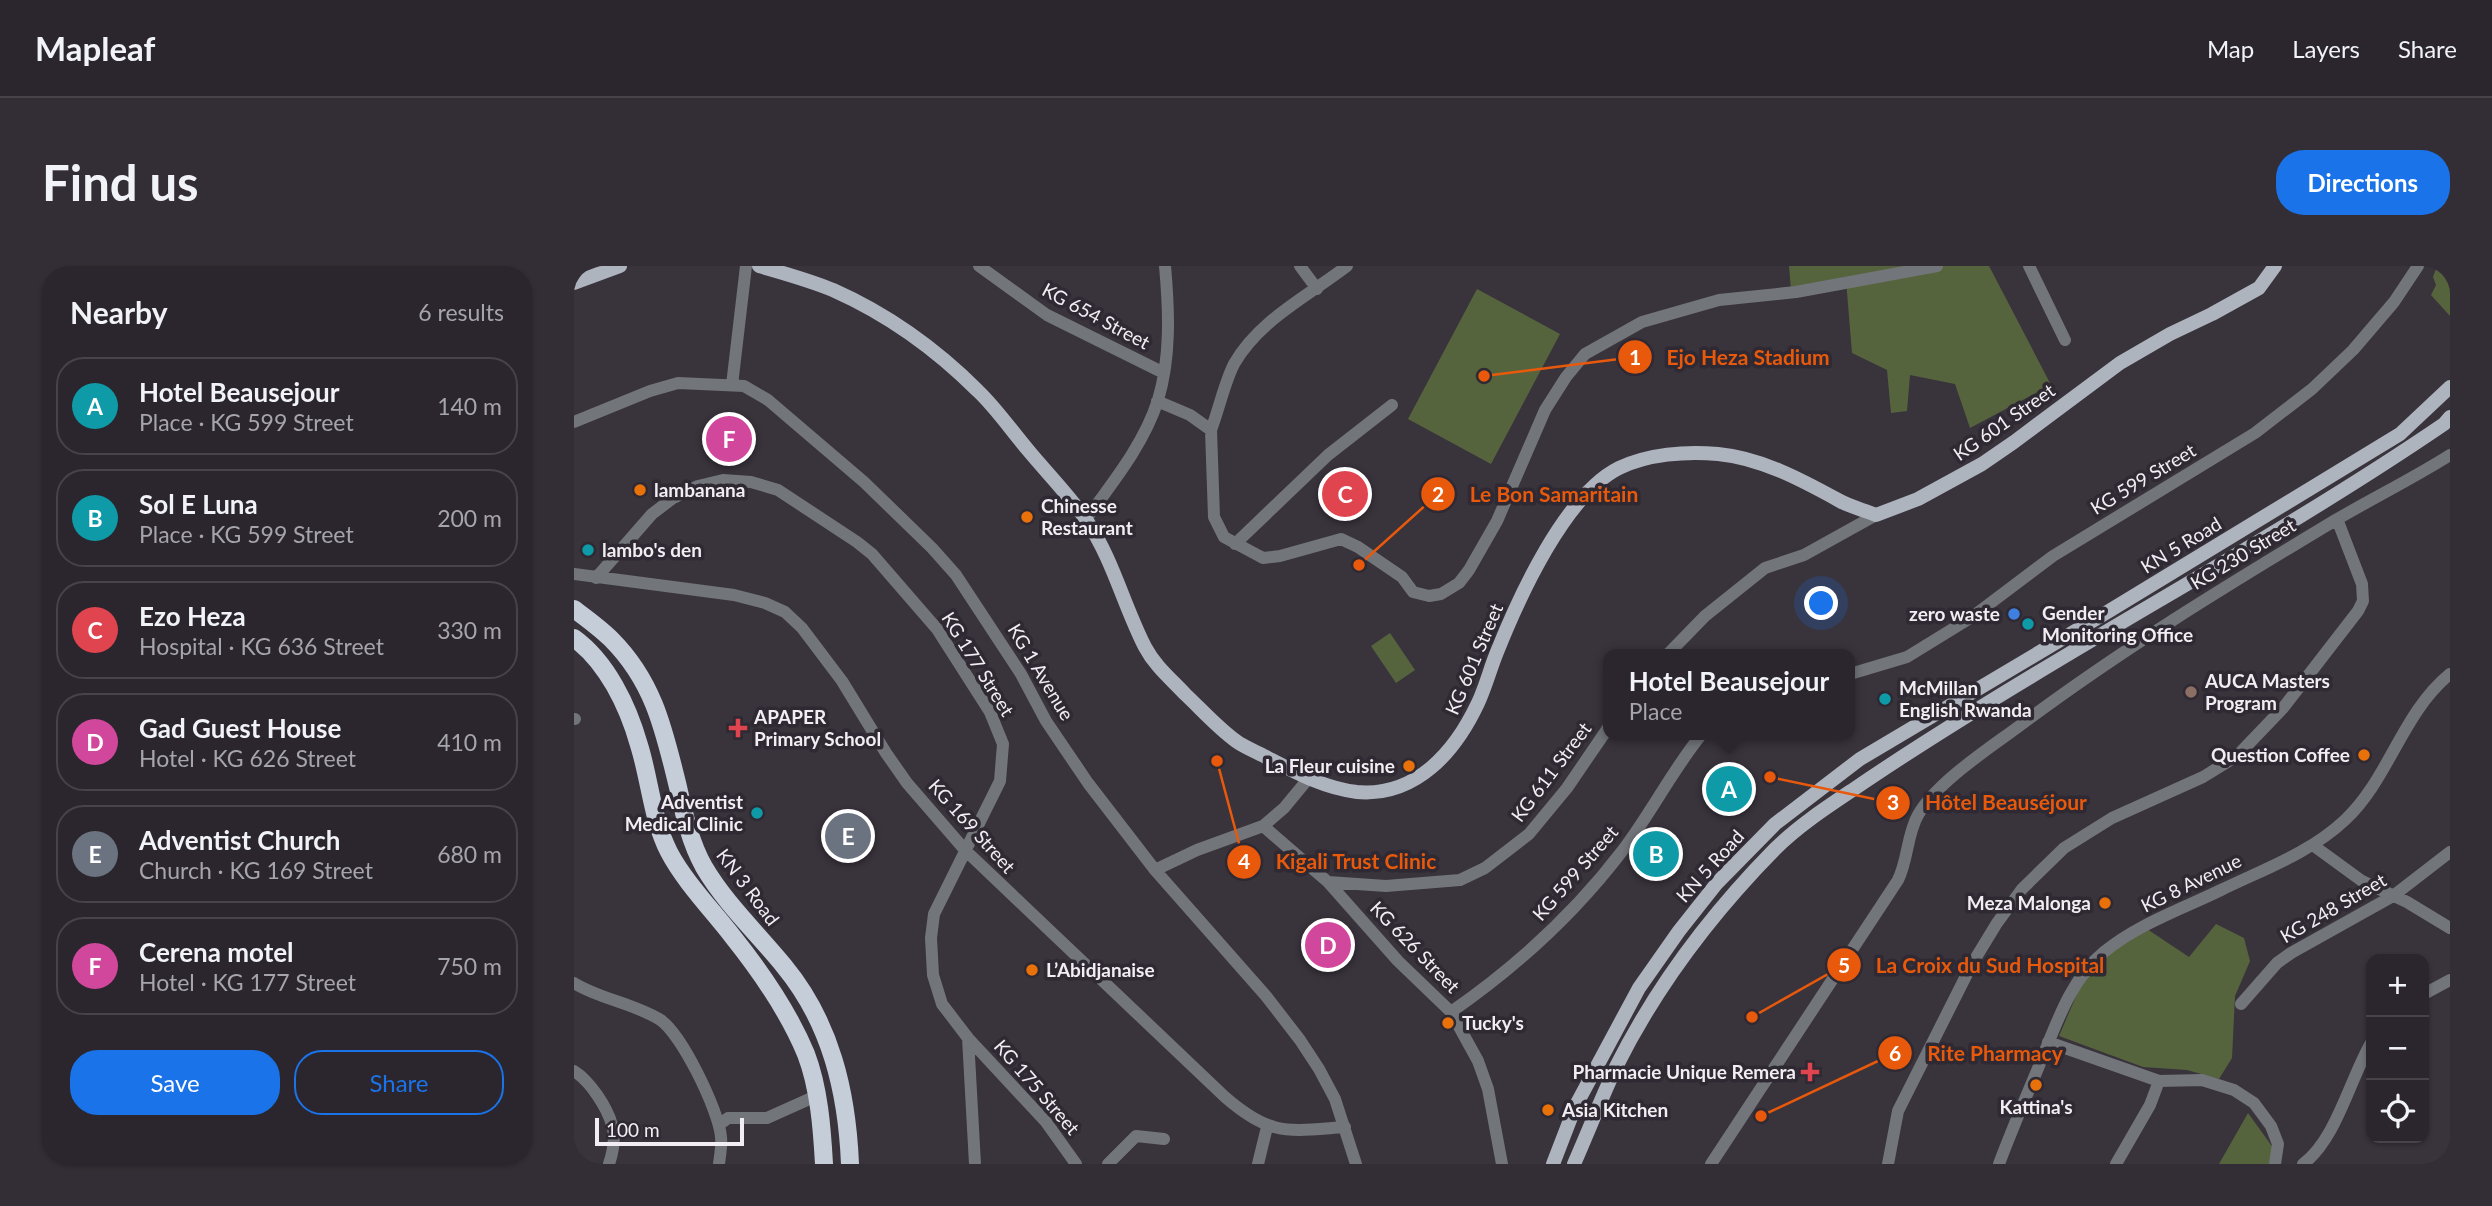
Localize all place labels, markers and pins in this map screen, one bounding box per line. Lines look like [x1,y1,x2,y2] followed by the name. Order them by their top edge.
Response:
[1617,336,1844,378] callout: Ejo Heza Stadium
[706,413,752,465] pin: F
[1322,468,1368,520] pin: C
[1420,473,1652,515] callout: Le Bon Samaritain
[654,478,745,501] place label: lambanana
[632,482,648,498] marker: lambanana
[1041,494,1133,539] place label: Chinesse Restaurant
[1019,509,1035,525] marker: Chinesse Restaurant
[602,538,702,561] place label: lambo's den
[580,542,596,558] marker: lambo's den
[2042,601,2193,646] place label: Gender Monitoring Office
[1909,602,2000,625] place label: zero waste
[2006,606,2022,622] marker: zero waste
[2020,616,2036,632] marker: Gender Monitoring Office
[2204,669,2330,714] place label: AUCA Masters Program
[1899,676,2032,721] place label: McMillan English Rwanda
[2183,684,2199,700] marker: AUCA Masters Program
[1877,691,1893,707] marker: McMillan English Rwanda
[753,705,881,750] place label: APAPER Primary School
[728,718,748,738] marker: APAPER Primary School
[2211,743,2350,766] place label: Question Coffee
[2356,747,2372,763] marker: Question Coffee
[1265,754,1395,777] place label: La Fleur cuisine
[1401,758,1417,774] marker: La Fleur cuisine
[1706,763,1752,815] pin: A
[1876,782,2101,824] callout: Hôtel Beauséjour
[625,790,743,835] place label: Adventist Medical Clinic
[749,805,765,821] marker: Adventist Medical Clinic
[825,810,871,862] pin: E
[1633,828,1679,880] pin: B
[1226,841,1451,883] callout: Kigali Trust Clinic
[1967,891,2091,914] place label: Meza Malonga
[2097,895,2113,911] marker: Meza Malonga
[1305,919,1351,971] pin: D
[1826,944,2118,986] callout: La Croix du Sud Hospital
[1046,958,1155,981] place label: L’Abidjanaise
[1024,962,1040,978] marker: L’Abidjanaise
[1462,1011,1524,1034] place label: Tucky's
[1440,1015,1456,1031] marker: Tucky's
[1878,1032,2076,1074] callout: Rite Pharmacy
[1573,1060,1796,1083] place label: Pharmacie Unique Remera
[1802,1064,1818,1080] marker: Pharmacie Unique Remera
[2028,1077,2044,1093] marker: Kattina's
[1999,1095,2073,1118] place label: Kattina's
[1561,1098,1668,1121] place label: Asia Kitchen
[1540,1102,1556,1118] marker: Asia Kitchen

